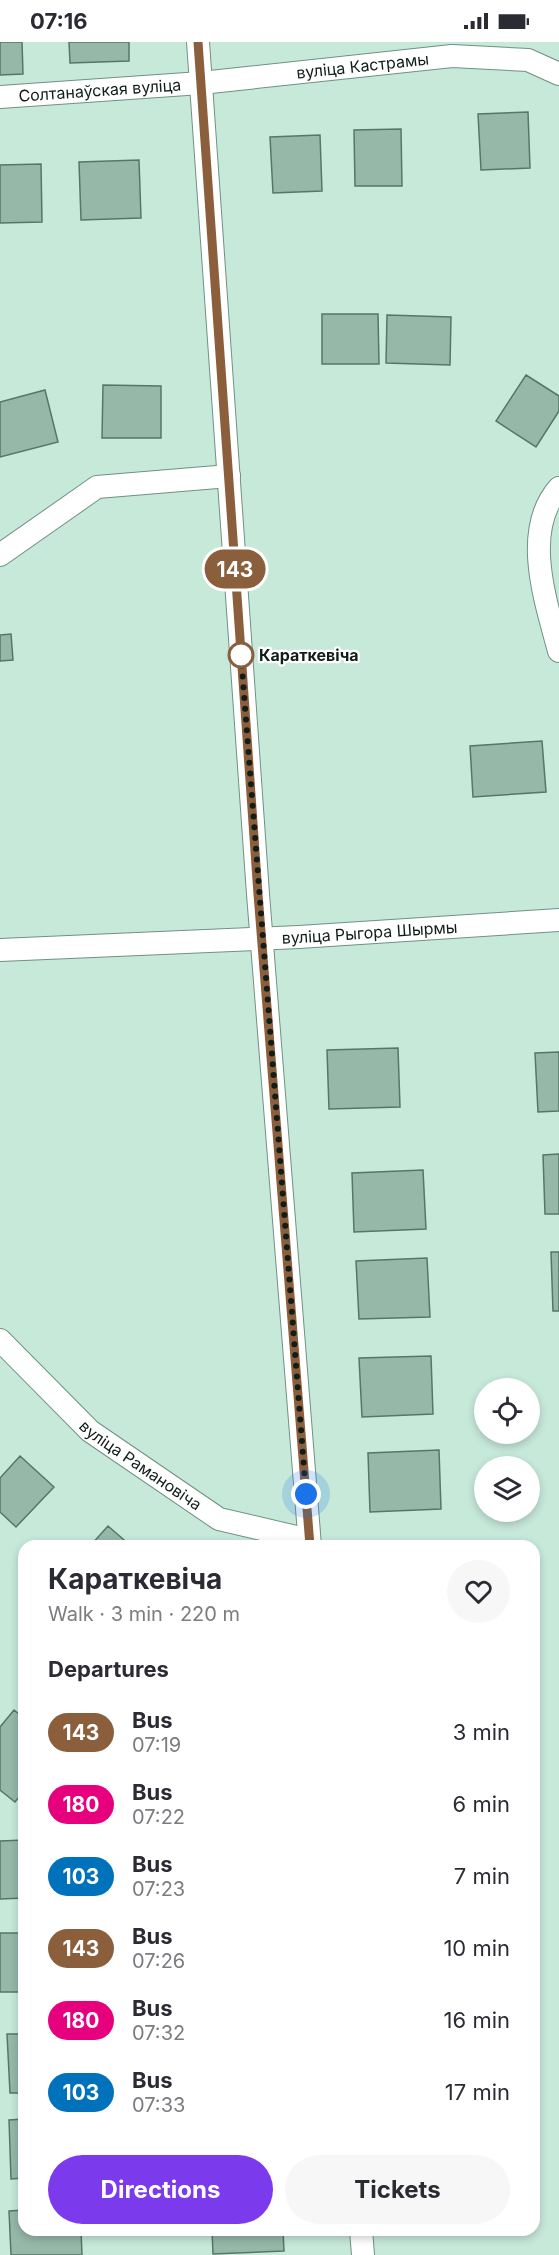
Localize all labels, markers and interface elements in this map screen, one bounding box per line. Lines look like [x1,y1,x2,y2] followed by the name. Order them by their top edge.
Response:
[30,8,88,34] text: 07:16
[295,49,430,83] street label: вуліца Кастрамы
[18,74,182,106] street label: Солтанаўская вуліца
[200,550,270,588] line badge: 143
[217,557,253,582] text: 143
[228,642,254,668] marker: Караткевіча
[259,645,359,665] place label: Караткевіча
[281,917,458,948] street label: вуліца Рыгора Шырмы
[474,1378,540,1522] map controls
[474,1378,540,1444] button: locate
[75,1416,206,1514] street label: вуліца Рамановіча
[474,1456,540,1522] button: layers
[291,1479,321,1509] your location
[447,1560,510,1623] button: heart
[48,1562,222,1596] text: Караткевіча
[48,1602,240,1626] text: Walk · 3 min · 220 m
[48,1656,169,1682] text: Departures
[132,1707,173,1733] text: Bus
[453,1719,510,1745] text: 3 min
[63,1720,99,1745] text: 143
[132,1733,181,1757] text: 07:19
[132,1779,173,1805] text: Bus
[453,1791,510,1817] text: 6 min
[63,1792,99,1817] text: 180
[132,1805,185,1829] text: 07:22
[132,1851,173,1877] text: Bus
[454,1863,510,1889] text: 7 min
[63,1864,99,1889] text: 103
[132,1877,185,1901] text: 07:23
[132,1923,173,1949] text: Bus
[443,1935,510,1961] text: 10 min
[63,1936,99,1961] text: 143
[132,1949,185,1973] text: 07:26
[132,1995,173,2021] text: Bus
[444,2007,510,2033] text: 16 min
[63,2008,99,2033] text: 180
[132,2021,185,2045] text: 07:32
[132,2067,173,2093] text: Bus
[445,2079,510,2105] text: 17 min
[63,2080,99,2105] text: 103
[132,2093,185,2117] text: 07:33
[48,2155,273,2224] button: Directions
[285,2155,510,2224] button: Tickets

